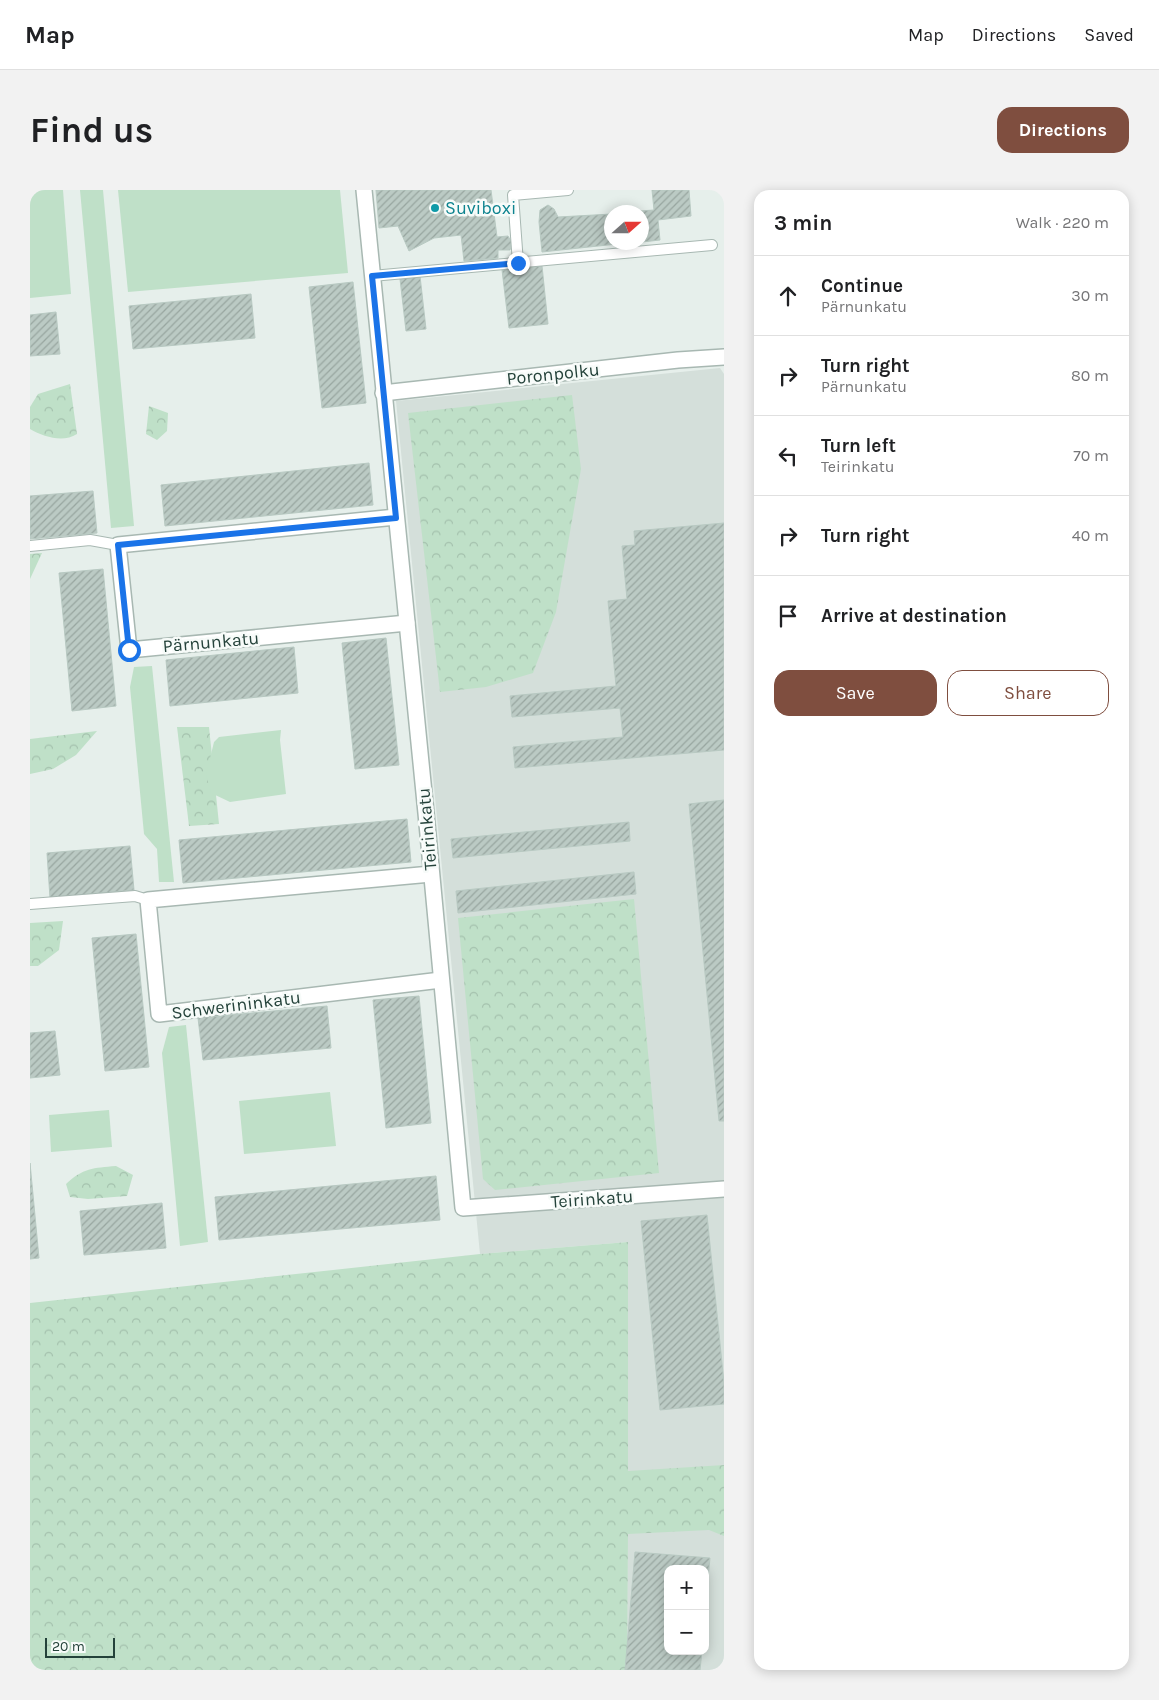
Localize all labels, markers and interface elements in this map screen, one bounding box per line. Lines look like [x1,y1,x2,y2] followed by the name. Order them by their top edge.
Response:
[25,21,75,49] text: Map
[908,24,944,46] text: Map
[972,24,1056,46] text: Directions
[1084,24,1134,46] text: Saved
[997,107,1129,153] button: Directions
[30,110,153,151] text: Find us
[445,197,516,219] place label: Suviboxi
[429,202,441,214] marker: Suviboxi
[604,205,649,250] north arrow
[774,211,832,235] text: 3 min
[1016,213,1109,232] text: Walk · 220 m
[507,252,530,275] route end
[821,275,903,297] text: Continue
[774,282,802,310] icon: ahead
[1071,286,1109,305] text: 30 m
[821,297,907,316] text: Pärnunkatu
[821,355,910,377] text: Turn right
[505,358,601,390] street label: Poronpolku
[774,362,802,390] icon: right
[1071,366,1109,385] text: 80 m
[821,377,907,396] text: Pärnunkatu
[821,435,896,457] text: Turn left
[774,442,802,470] icon: left
[1073,446,1109,465] text: 70 m
[821,457,895,476] text: Teirinkatu
[774,522,802,550] icon: right
[821,525,910,547] text: Turn right
[1072,526,1109,545] text: 40 m
[774,602,802,630] icon: arrive
[821,605,1007,627] text: Arrive at destination
[162,627,260,657] street label: Pärnunkatu
[118,639,141,662] route start
[774,670,937,716] button: Save
[947,670,1109,716] button: Share
[412,787,442,871] street label: Teirinkatu
[170,986,302,1024] street label: Schwerininkatu
[550,1185,634,1213] street label: Teirinkatu
[664,1565,709,1655] map controls
[664,1565,709,1610] button: +
[664,1610,709,1655] button: −
[45,1635,115,1658] scale bar
[52,1638,85,1655] text: 20 m

